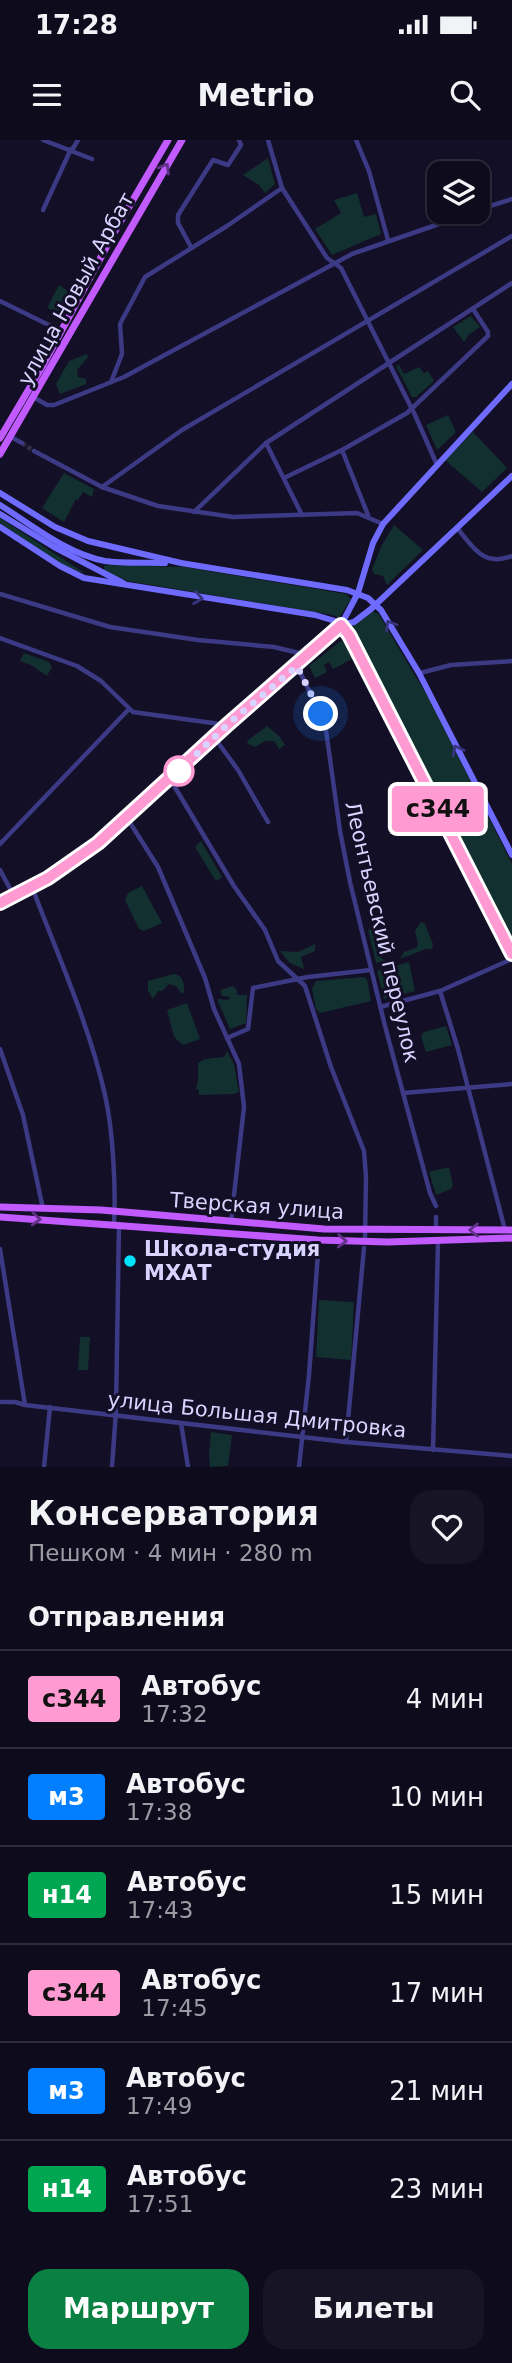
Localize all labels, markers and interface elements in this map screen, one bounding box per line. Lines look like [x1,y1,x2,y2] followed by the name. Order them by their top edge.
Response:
[35,10,118,40] text: 17:28
[28,76,66,114] icon: menu
[197,76,315,114] text: Metrio
[446,76,484,114] icon: search
[427,161,490,224] map controls
[427,161,490,224] button: layers
[157,163,170,176] one-way arrow
[13,188,139,390] street label: улица Новый Арбат
[192,590,204,605] one-way arrow
[386,619,399,632] one-way arrow
[303,696,338,731] your location
[452,745,466,757] one-way arrow
[164,756,194,786] unlabelled marker
[389,786,487,832] line badge: с344
[406,795,470,823] text: с344
[340,799,424,1065] street label: Леонтьевский переулок
[168,1188,345,1224] street label: Тверская улица
[30,1211,41,1226] one-way arrow
[468,1222,479,1238] one-way arrow
[336,1233,347,1248] one-way arrow
[144,1237,320,1285] place label: Школа-студия МХАТ
[122,1253,138,1269] marker: Школа-студия МХАТ
[107,1387,407,1443] street label: улица Большая Дмитровка
[410,1490,484,1564] button: heart
[28,1494,319,1533] text: Консерватория
[28,1540,313,1566] text: Пешком · 4 мин · 280 m
[28,1602,225,1632] text: Отправления
[141,1671,261,1701] text: Автобус
[406,1684,484,1714] text: 4 мин
[42,1685,106,1713] text: с344
[141,1701,208,1727] text: 17:32
[126,1769,246,1799] text: Автобус
[389,1782,484,1812] text: 10 мин
[48,1783,85,1811] text: м3
[126,1799,192,1825] text: 17:38
[127,1867,247,1897] text: Автобус
[389,1880,484,1910] text: 15 мин
[42,1881,92,1909] text: н14
[127,1897,193,1923] text: 17:43
[141,1965,261,1995] text: Автобус
[389,1978,484,2008] text: 17 мин
[42,1979,106,2007] text: с344
[141,1995,208,2021] text: 17:45
[126,2063,246,2093] text: Автобус
[389,2076,484,2106] text: 21 мин
[48,2077,85,2105] text: м3
[126,2093,192,2119] text: 17:49
[127,2161,247,2191] text: Автобус
[389,2174,484,2204] text: 23 мин
[42,2175,92,2203] text: н14
[127,2191,193,2217] text: 17:51
[28,2269,249,2349] button: Маршрут
[263,2269,484,2349] button: Билеты

